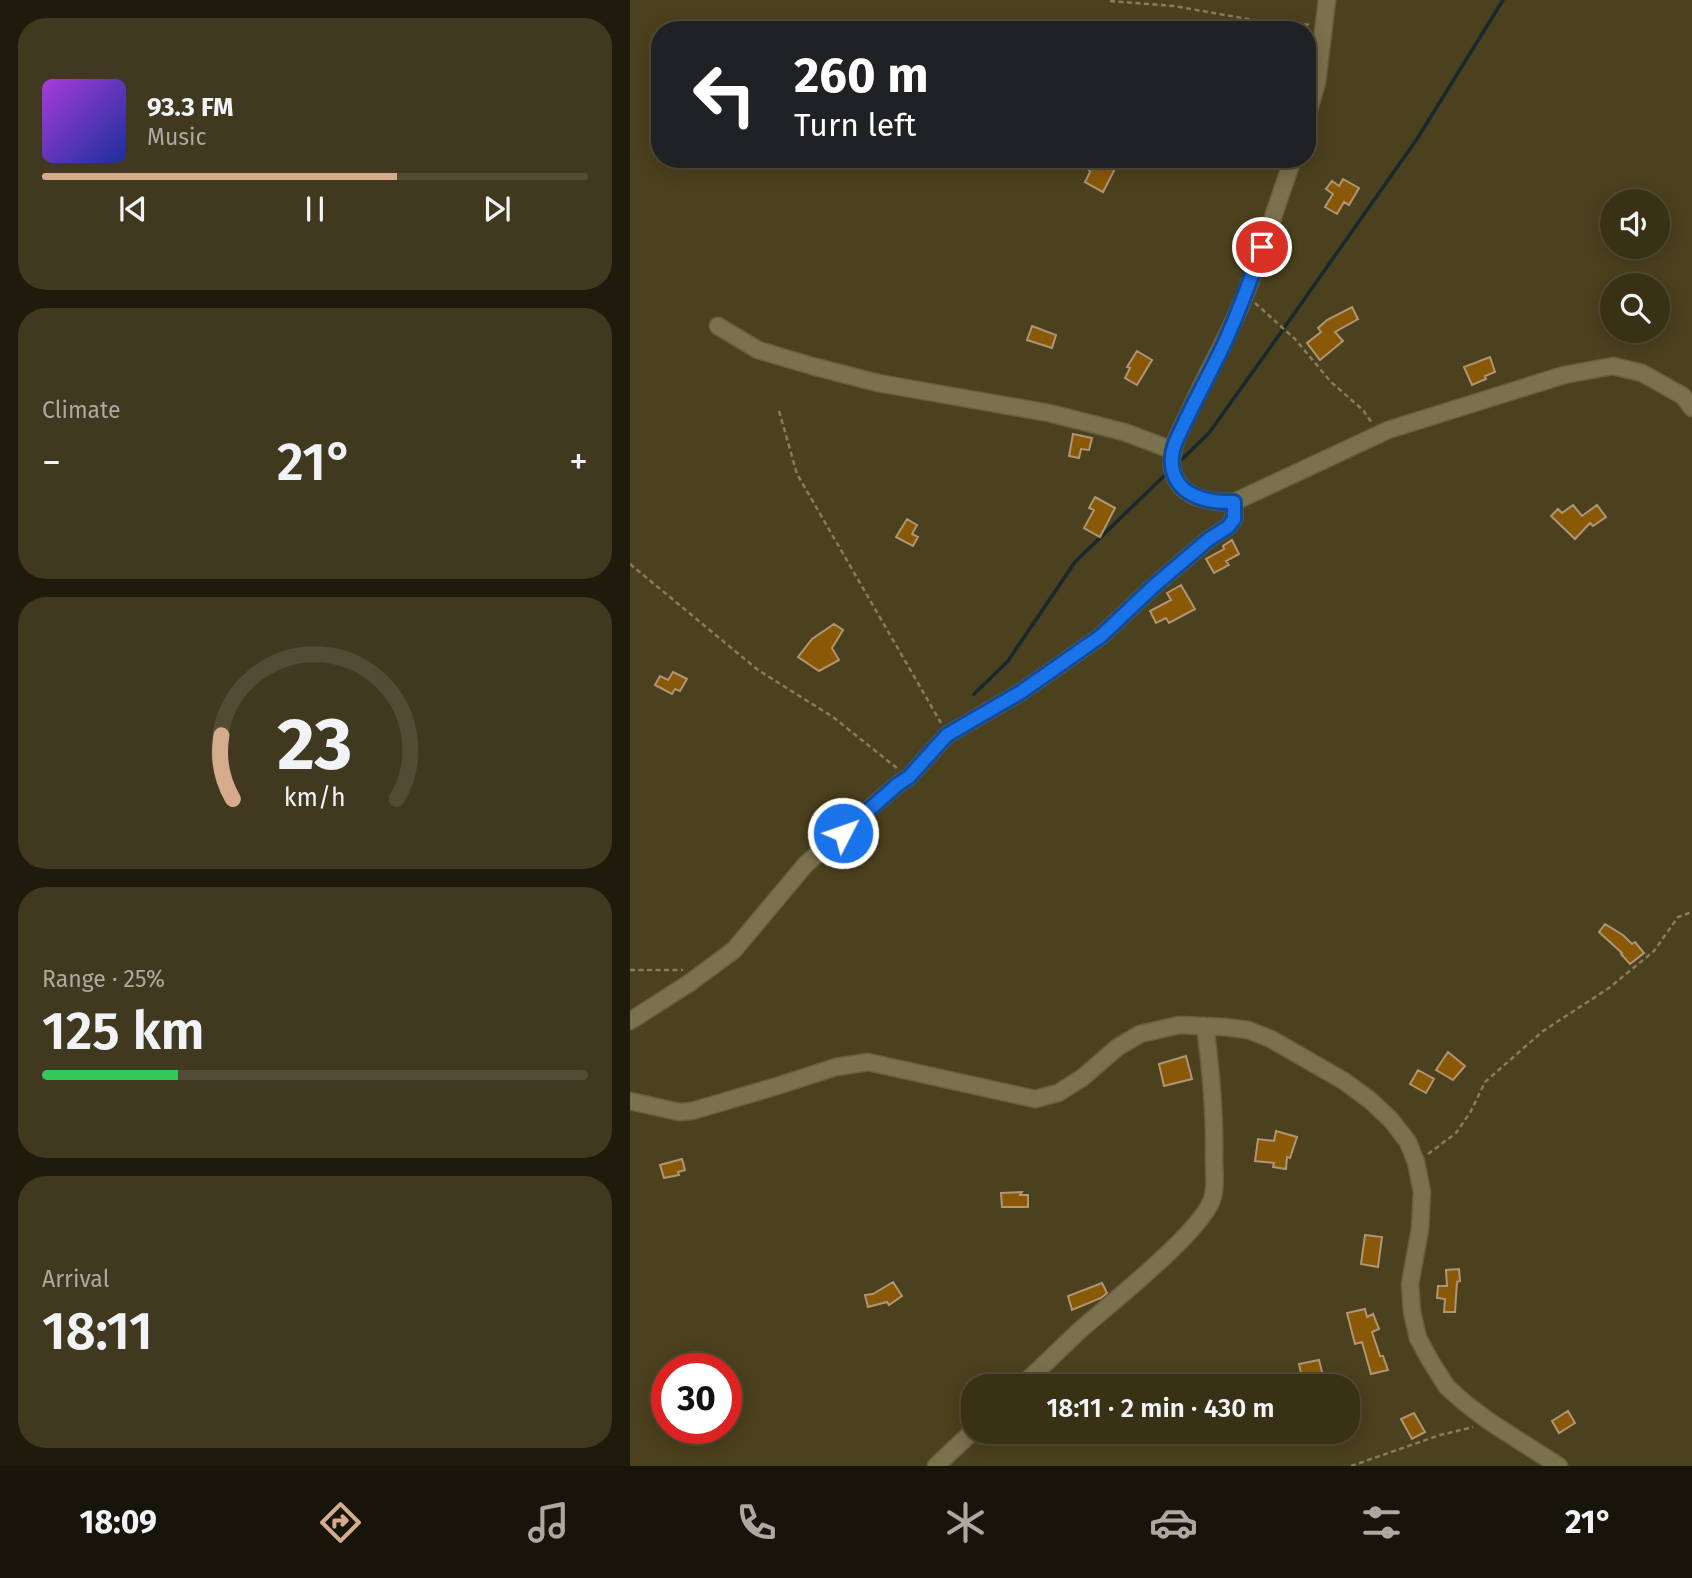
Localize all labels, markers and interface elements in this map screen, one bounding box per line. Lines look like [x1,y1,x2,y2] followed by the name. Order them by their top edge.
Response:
[794,46,929,105] text: 260 m
[679,49,770,140] icon: left
[147,92,233,123] text: 93.3 FM
[794,106,916,144] text: Turn left
[147,123,207,151] text: Music
[1600,189,1670,343] map controls
[1600,189,1670,259] button: sound
[114,190,152,228] icon: previous
[296,190,334,228] icon: pause
[478,190,516,228] icon: next
[1232,217,1292,277] pin
[1243,228,1281,266] icon: arrive
[1600,273,1670,343] button: search
[42,396,121,424] text: Climate
[277,431,353,494] text: 21°
[42,439,61,485] text: −
[569,439,588,485] text: +
[277,701,353,788] text: 23
[284,783,346,813] text: km/h
[806,796,880,870] position arrow
[42,965,165,993] text: Range · 25%
[42,1000,205,1063] text: 125 km
[42,1265,109,1293] text: Arrival
[42,1300,153,1363] text: 18:11
[651,1353,742,1444] speed limit sign: 30
[1046,1393,1275,1424] text: 18:11 · 2 min · 430 m
[316,1498,365,1547] icon: directions
[524,1498,573,1547] icon: music
[732,1498,781,1547] icon: phone
[941,1498,990,1547] icon: climate
[1149,1498,1198,1547] icon: car
[1357,1498,1406,1547] icon: filters
[80,1503,157,1541] text: 18:09
[1565,1503,1612,1541] text: 21°

